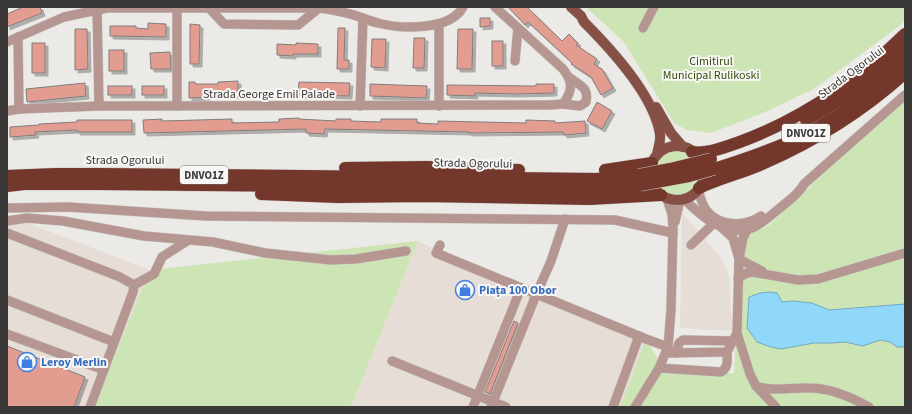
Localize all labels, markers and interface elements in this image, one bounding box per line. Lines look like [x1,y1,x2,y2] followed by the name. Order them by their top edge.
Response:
[815,42,888,103] street label: Strada Ogorului
[663,53,759,84] park label: Cimitirul Municipal Rulikoski
[203,86,335,103] street label: Strada George Emil Palade
[782,124,830,142] road number: DNVO1Z
[86,152,164,169] street label: Strada Ogorului
[433,154,513,173] street label: Strada Ogorului
[180,166,228,184] road number: DNVO1Z
[454,279,476,301] shop icon: Piața 100 Obor
[479,282,557,299] place label: Piața 100 Obor
[16,351,38,373] shop icon: Leroy Merlin
[41,354,107,371] place label: Leroy Merlin

